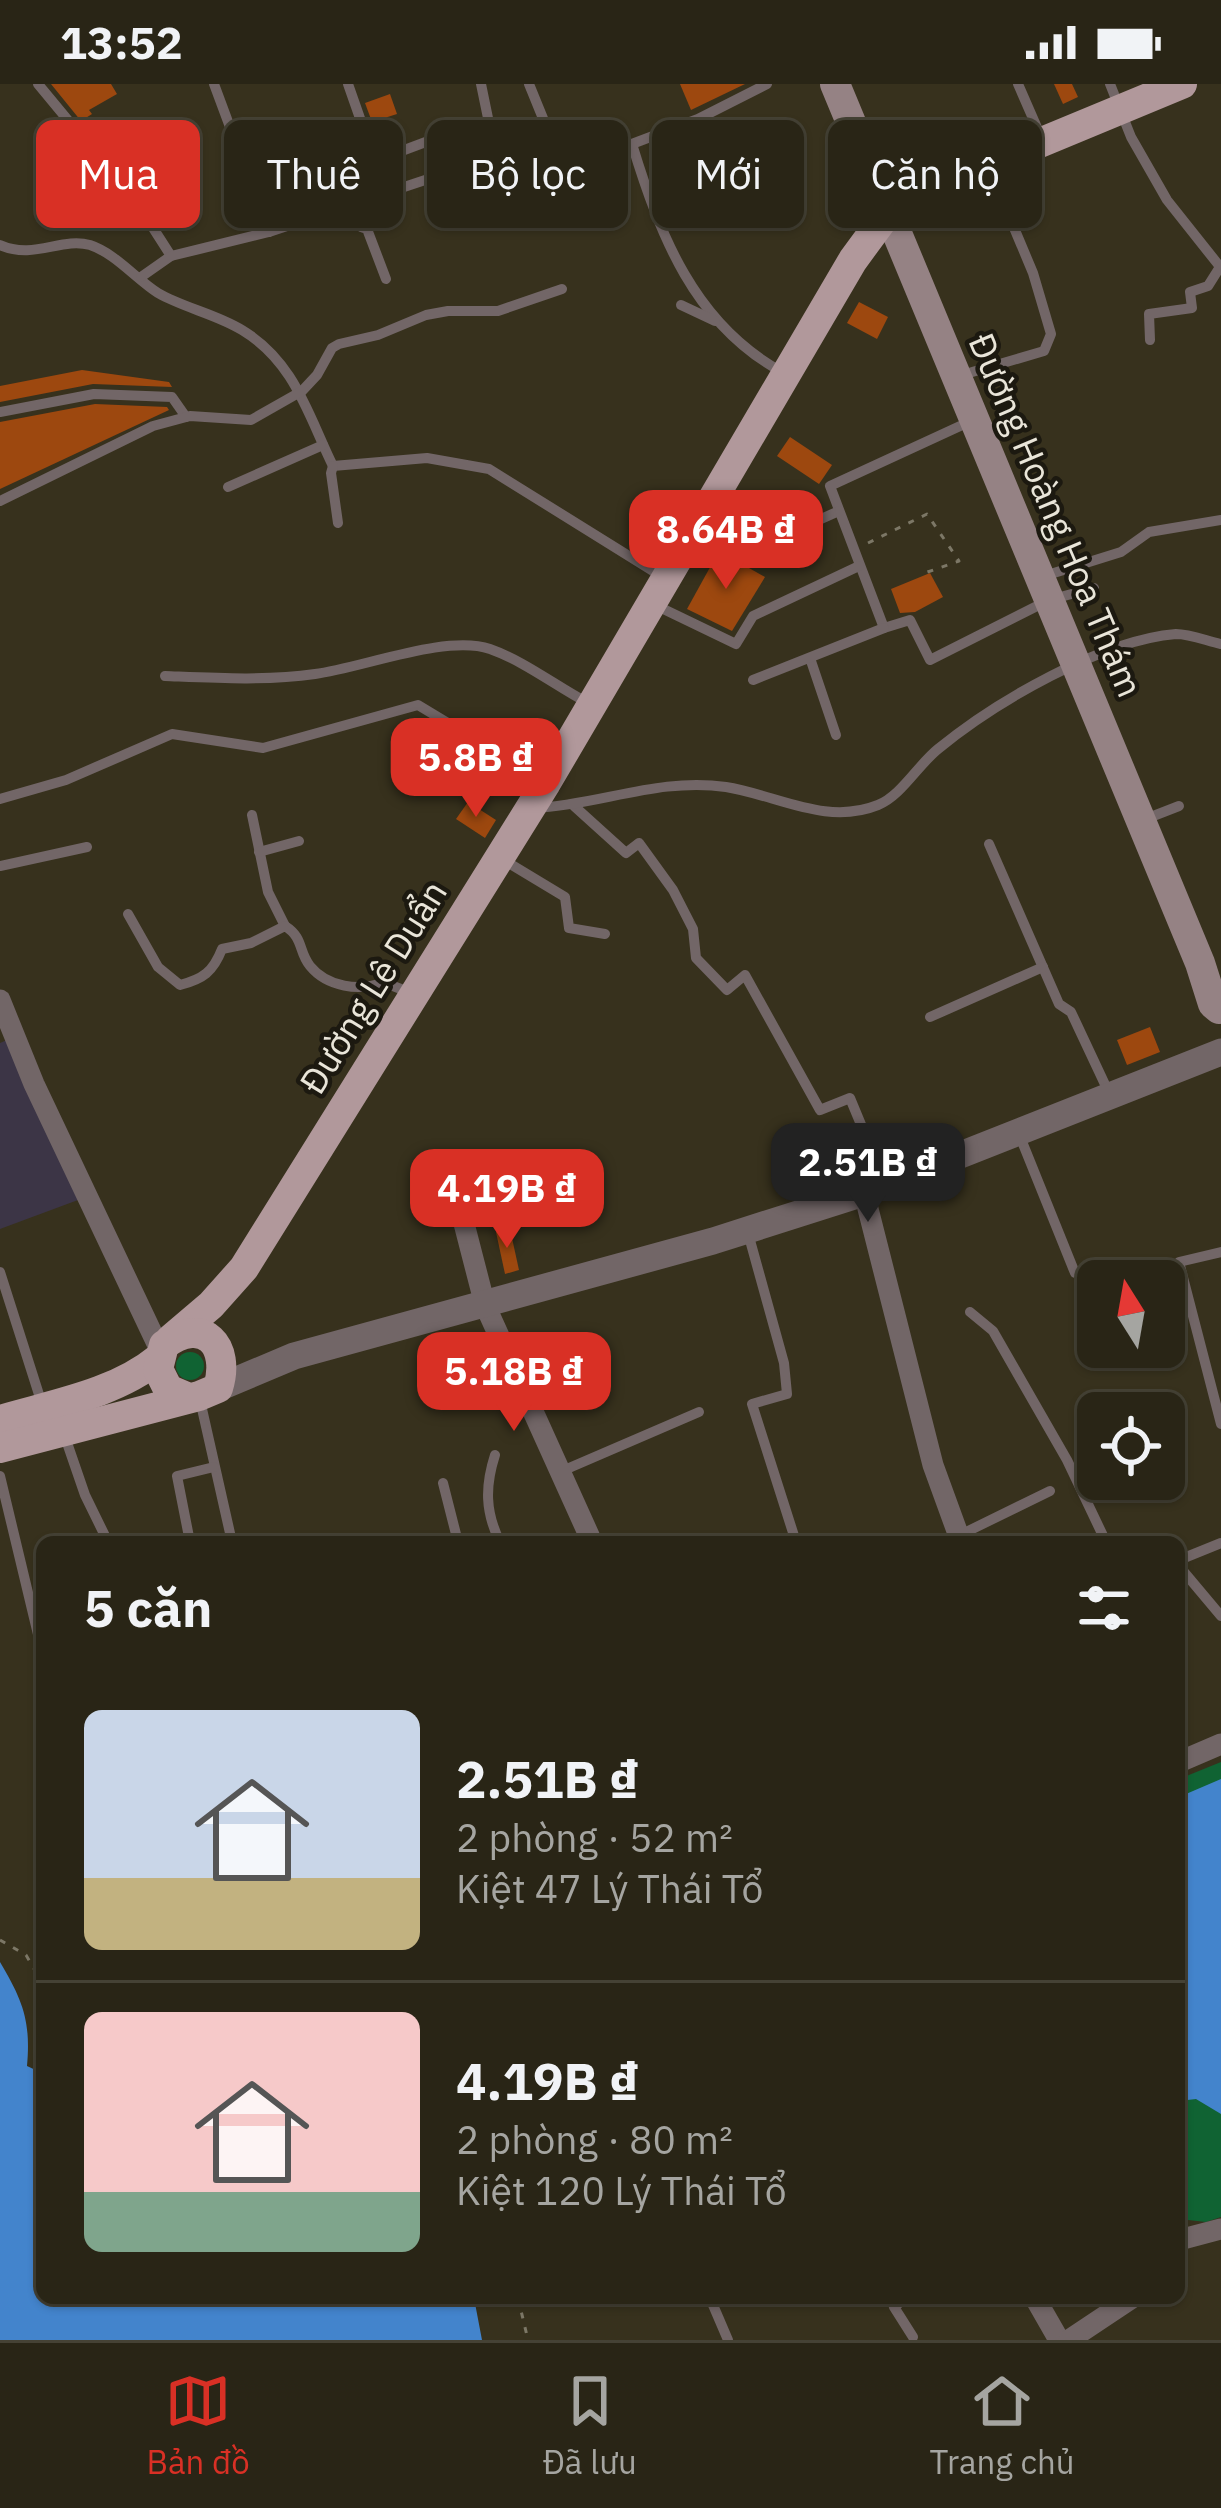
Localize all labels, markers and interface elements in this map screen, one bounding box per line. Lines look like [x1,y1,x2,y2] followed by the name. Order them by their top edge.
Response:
[60,13,183,71] text: 13:52
[36,120,200,228] chip: Mua
[224,120,403,228] chip: Thuê
[427,120,628,228] chip: Bộ lọc
[652,120,804,228] chip: Mới
[828,120,1042,228] chip: Căn hộ
[959,326,1154,704] street label: Đường Hoàng Hoa Thám
[615,490,837,592] pin: 8.64B ₫
[656,503,796,554] text: 8.64B ₫
[378,718,574,820] pin: 5.8B ₫
[418,731,534,782] text: 5.8B ₫
[288,871,457,1102] street label: Đường Lê Duẩn
[757,1123,979,1225] pin: 2.51B ₫
[798,1136,938,1187] text: 2.51B ₫
[396,1149,618,1251] pin: 4.19B ₫
[437,1162,577,1213] text: 4.19B ₫
[1077,1260,1185,1368] north arrow
[1077,1260,1185,1500] map controls
[403,1332,625,1434] pin: 5.18B ₫
[444,1345,584,1396] text: 5.18B ₫
[1077,1392,1185,1500] button: locate
[84,1575,212,1641] text: 5 căn
[1071,1575,1137,1641] icon: filters
[456,1746,639,1812] text: 2.51B ₫
[180,1758,324,1902] icon: home
[456,1812,733,1863] text: 2 phòng · 52 m²
[456,1863,763,1914] text: Kiệt 47 Lý Thái Tổ
[456,2048,639,2114] text: 4.19B ₫
[180,2060,324,2204] icon: home
[456,2114,733,2165] text: 2 phòng · 80 m²
[456,2165,787,2216] text: Kiệt 120 Lý Thái Tổ
[146,2368,250,2483] tab: Bản đồ
[543,2368,637,2483] tab: Đã lưu
[930,2368,1075,2483] tab: Trang chủ

